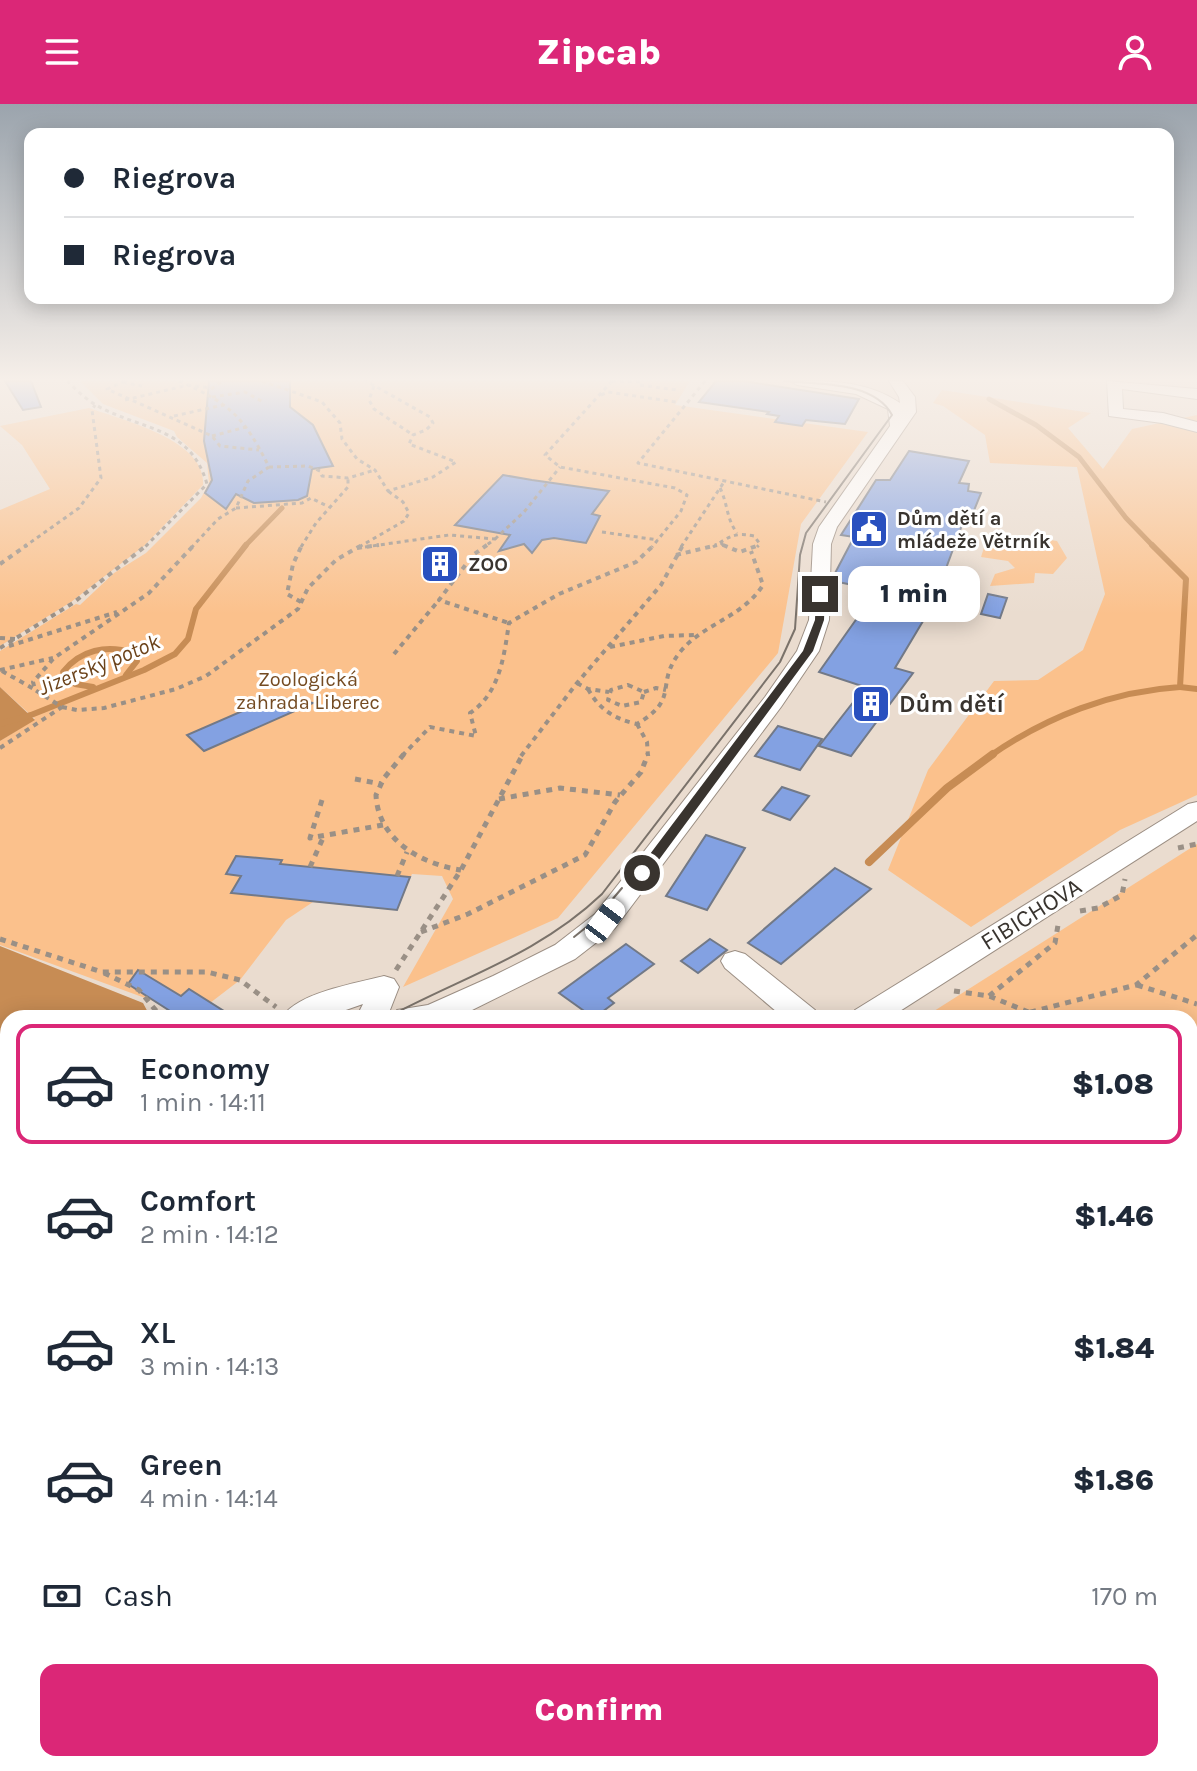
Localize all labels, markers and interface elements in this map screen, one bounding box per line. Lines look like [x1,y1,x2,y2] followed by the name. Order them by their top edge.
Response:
[40,30,84,74] icon: menu
[1113,30,1157,74] icon: person
[536,31,661,73] text: Zipcab
[112,160,236,196] text: Riegrova
[112,237,236,273] text: Riegrova
[897,507,1051,553] place label: Dům dětí a mládeže Větrník
[848,508,890,550] public building icon: Dům dětí a mládeže Větrník
[419,543,461,585] building icon: ZOO
[468,553,508,576] place label: ZOO
[848,566,980,622] callout: 1 min
[802,576,838,612] route end
[880,578,948,609] text: 1 min
[35,629,164,701] water label: Jizerský potok
[236,668,380,714] park label: Zoologická zahrada Liberec
[850,683,892,725] building icon: Dům dětí
[899,690,1005,718] place label: Dům dětí
[624,855,660,891] route start
[975,872,1087,956] street label: FIBICHOVA
[581,895,629,947] car
[44,1048,116,1120] icon: car
[140,1051,270,1087] text: Economy
[1072,1066,1154,1102] text: $1.08
[140,1087,266,1118] text: 1 min · 14:11
[44,1180,116,1252] icon: car
[140,1183,256,1219] text: Comfort
[1074,1198,1154,1234] text: $1.46
[140,1219,279,1250] text: 2 min · 14:12
[44,1312,116,1384] icon: car
[140,1315,175,1351] text: XL
[1073,1330,1154,1366] text: $1.84
[140,1351,279,1382] text: 3 min · 14:13
[44,1444,116,1516] icon: car
[140,1447,223,1483] text: Green
[1073,1462,1154,1498] text: $1.86
[140,1483,278,1514] text: 4 min · 14:14
[40,1574,84,1618] icon: cash
[104,1578,173,1614] text: Cash
[1091,1581,1158,1612] text: 170 m
[40,1664,1158,1756] button: Confirm

